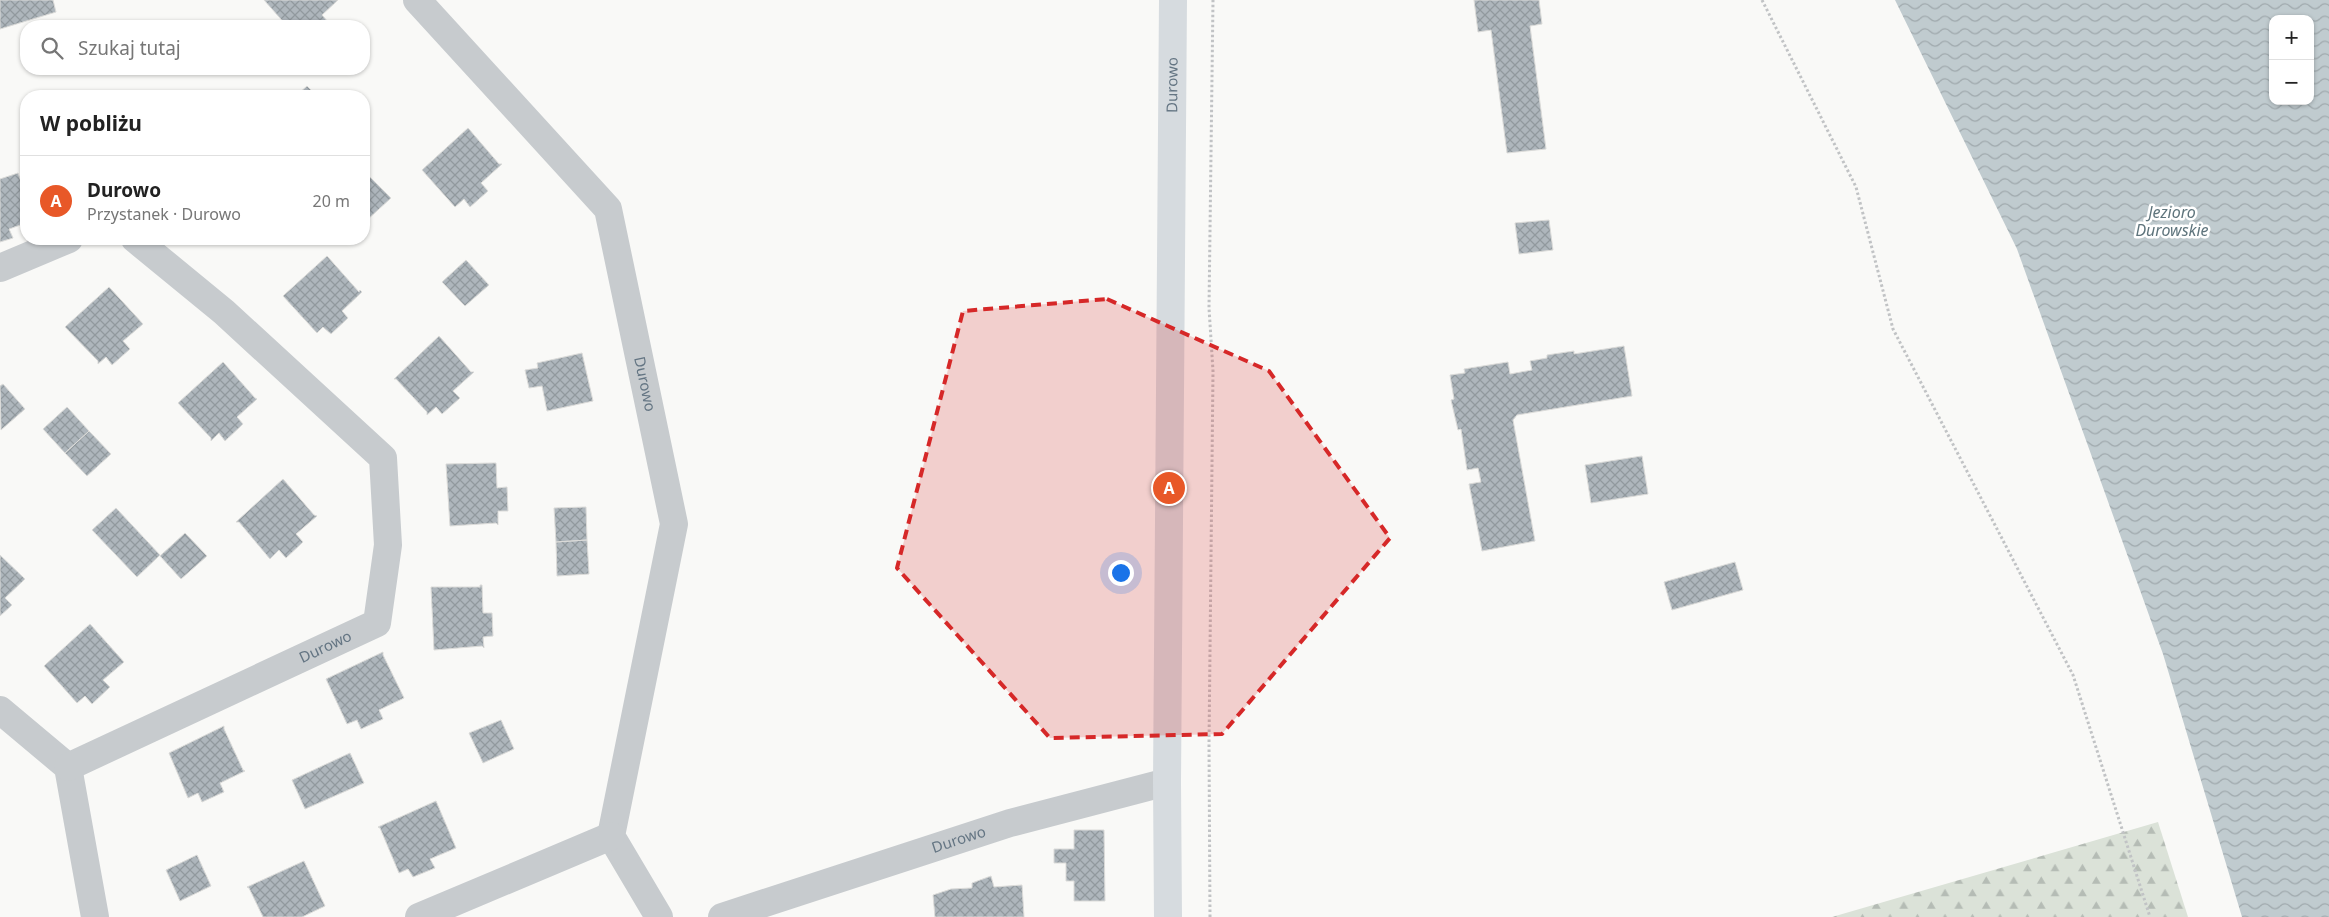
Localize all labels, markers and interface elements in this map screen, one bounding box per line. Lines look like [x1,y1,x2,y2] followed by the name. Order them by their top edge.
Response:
[2269,15,2314,105] map controls
[2269,15,2314,60] button: +
[20,20,370,75] search box
[38,34,66,62] icon: search
[78,35,181,61] text: Szukaj tutaj
[1161,57,1182,113] street label: Durowo
[2269,60,2314,105] button: −
[40,109,142,137] text: W pobliżu
[87,177,161,203] text: Durowo
[50,190,62,212] text: A
[313,190,350,212] text: 20 m
[2135,201,2209,241] water label: Jezioro Durowskie
[87,203,241,225] text: Przystanek · Durowo
[630,355,661,413] street label: Durowo
[1153,469,1185,507] pin: A
[1108,560,1134,586] your location
[295,625,355,667] street label: Durowo
[929,821,988,857] street label: Durowo

